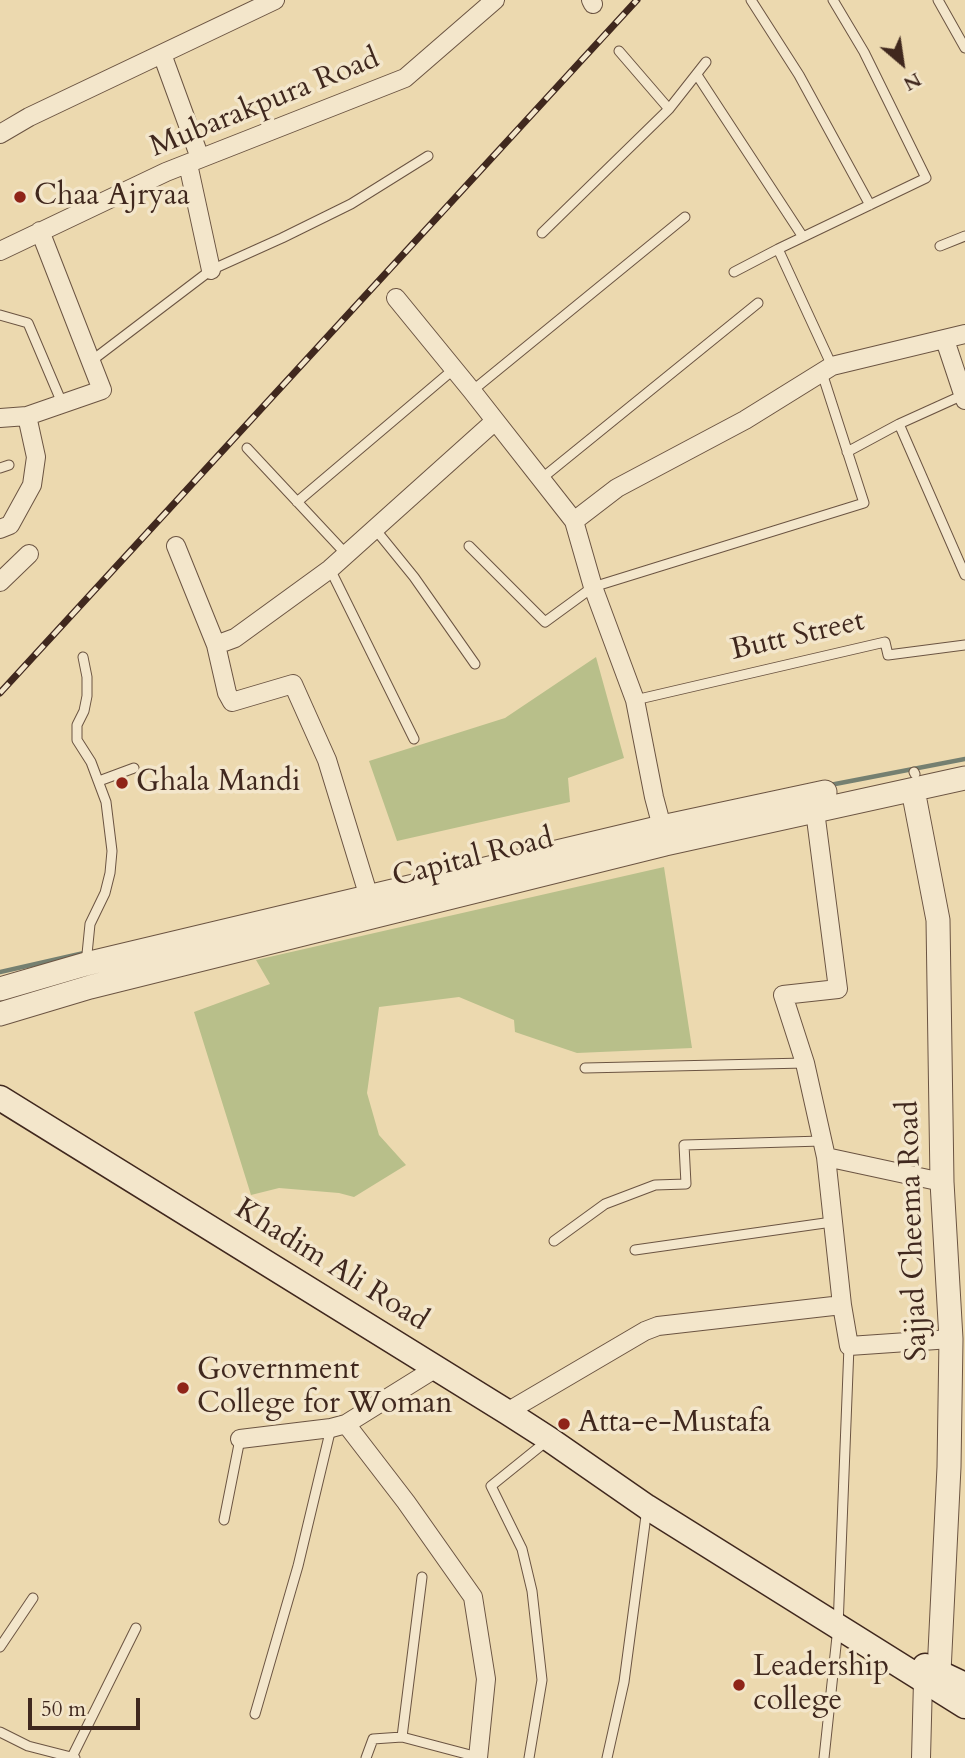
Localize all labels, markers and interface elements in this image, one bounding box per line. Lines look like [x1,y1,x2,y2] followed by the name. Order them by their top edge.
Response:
[867,28,937,98] north arrow
[145,42,385,166] street label: Mubarakpura Road
[899,66,926,97] text: N
[34,179,190,215] place label: Chaa Ajryaa
[12,189,28,205] marker: Chaa Ajryaa
[728,604,868,670] street label: Butt Street
[136,765,301,801] place label: Ghala Mandi
[114,775,130,791] marker: Ghala Mandi
[389,822,557,896] street label: Capital Road
[891,1100,937,1362] street label: Sajjad Cheema Road
[228,1192,434,1340] street label: Khadim Ali Road
[197,1353,453,1424] place label: Government College for Woman
[175,1380,191,1396] marker: Government College for Woman
[578,1406,771,1442] place label: Atta-e-Mustafa
[556,1416,572,1432] marker: Atta-e-Mustafa
[753,1650,889,1720] place label: Leadership college
[731,1677,747,1693] marker: Leadership college
[32,1684,144,1728] scale bar
[41,1695,86,1724] text: 50 m

